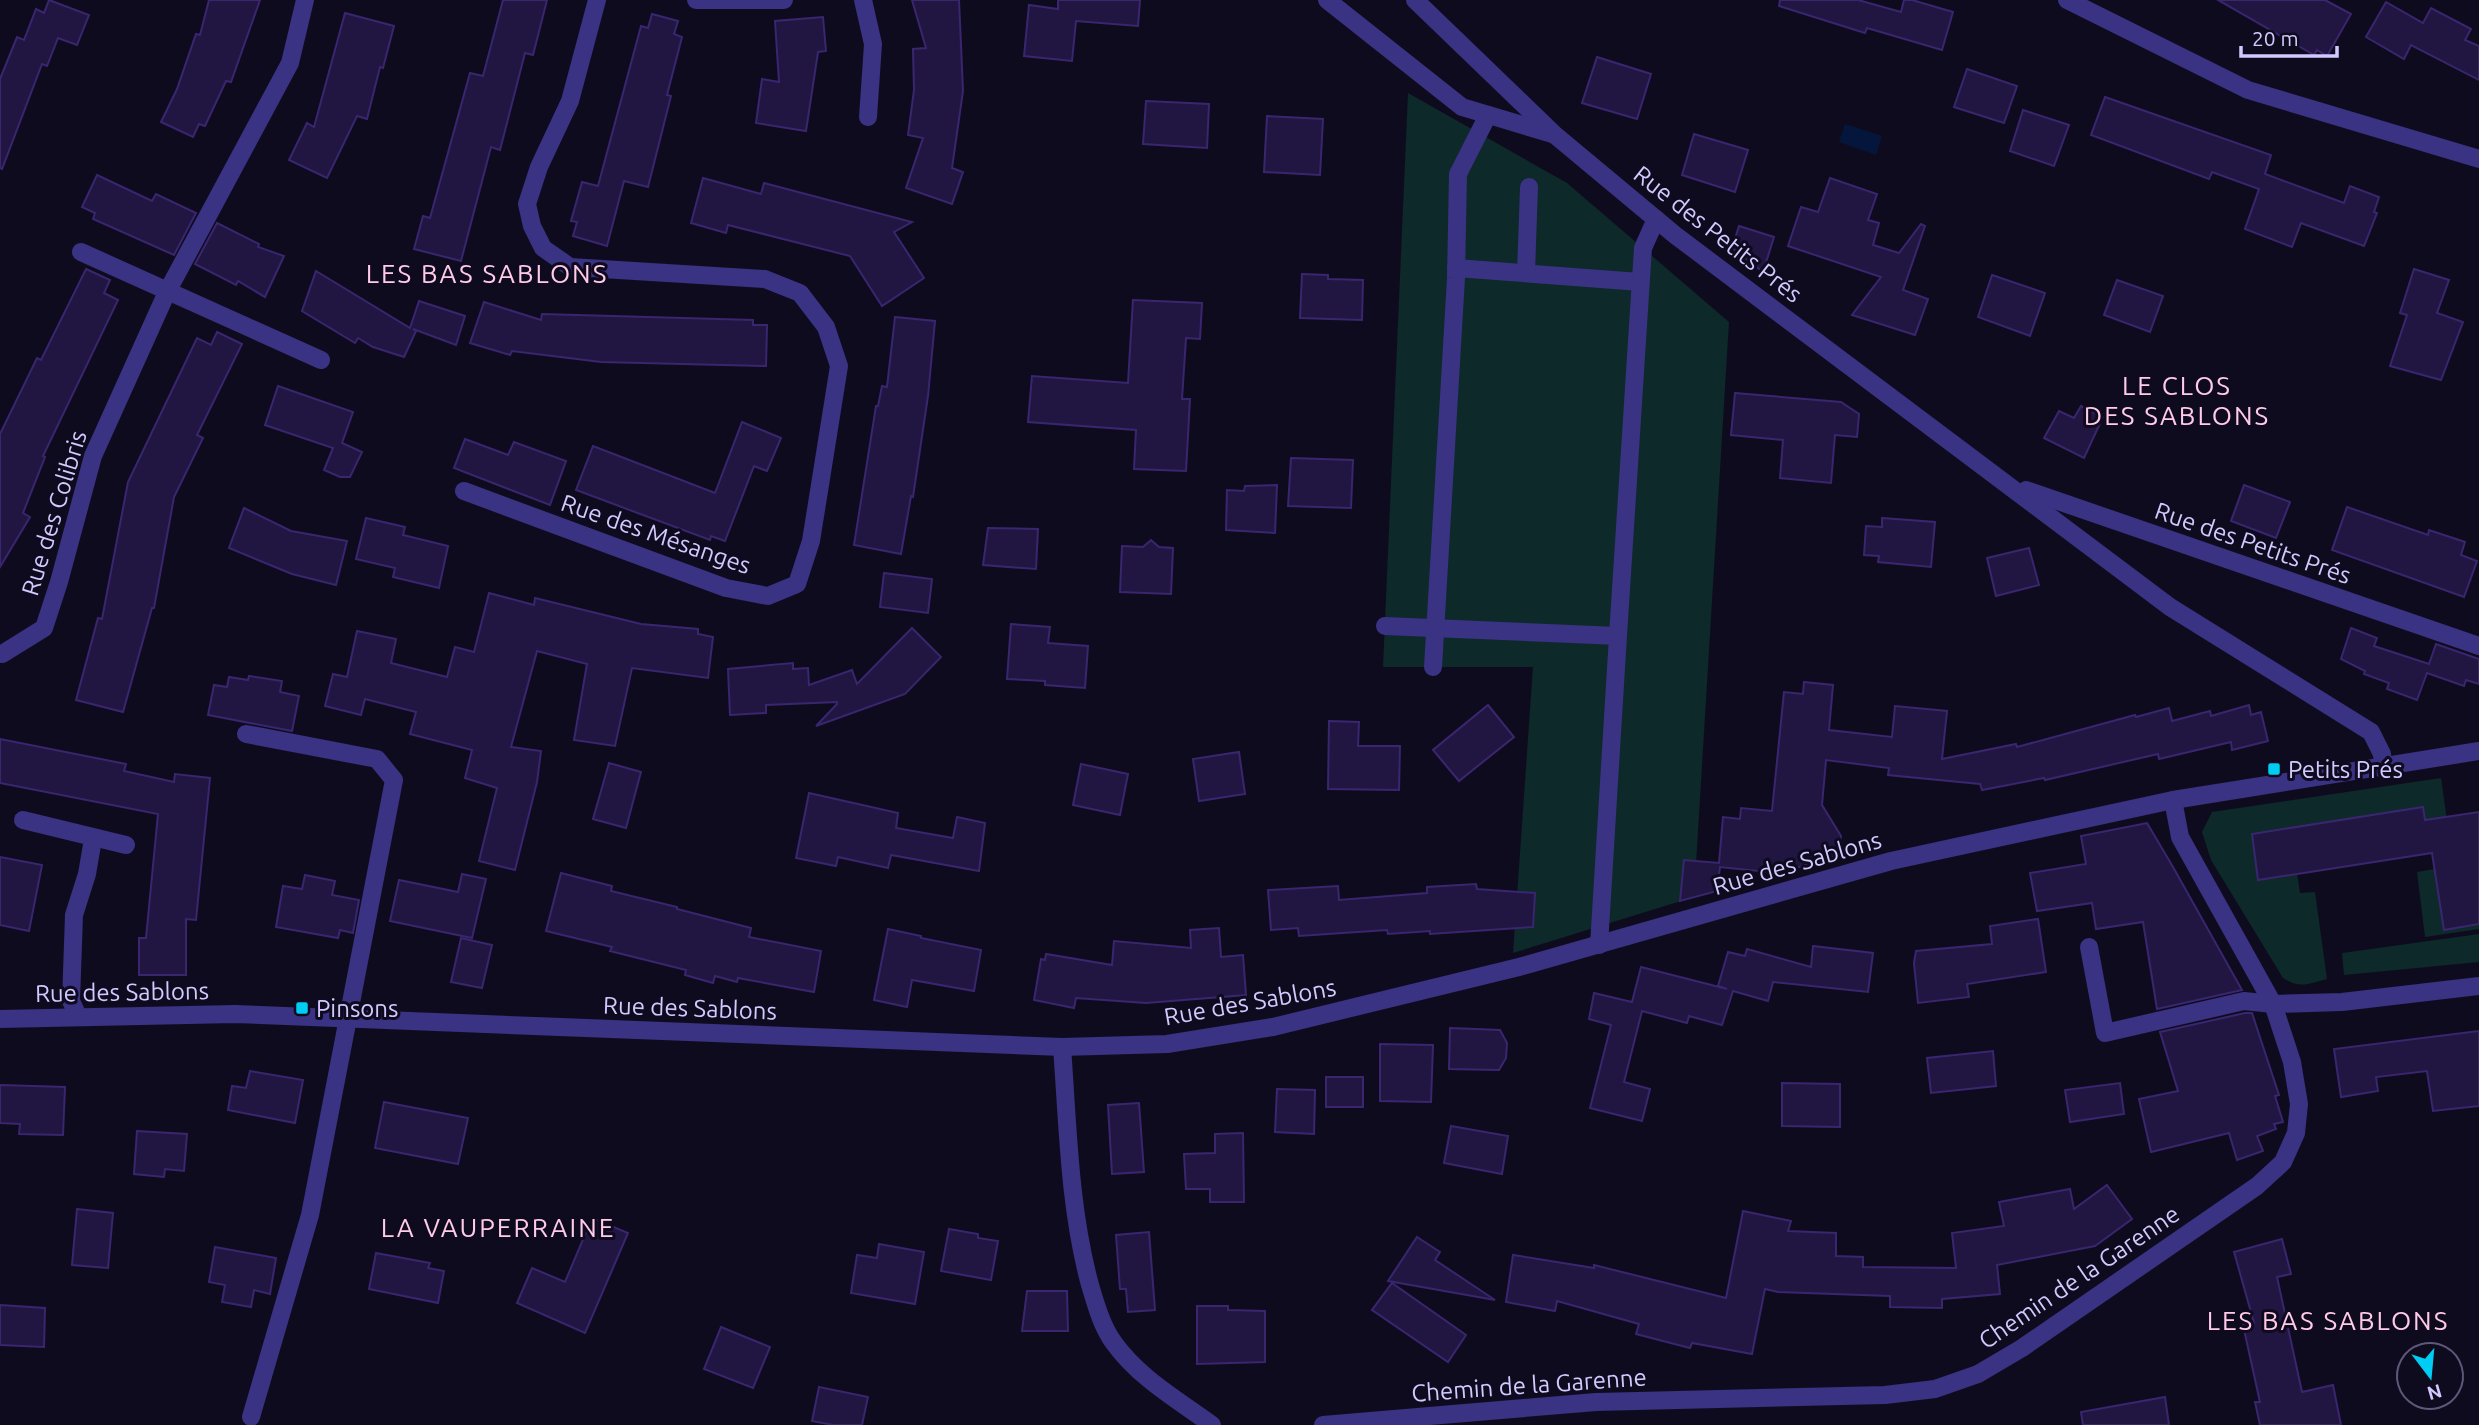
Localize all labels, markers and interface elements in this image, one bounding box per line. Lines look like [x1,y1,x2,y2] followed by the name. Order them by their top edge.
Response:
[2241,14,2337,58] scale bar
[2252,26,2299,50] text: 20 m
[1629,160,1807,308] street label: Rue des Petits Prés
[366,259,608,288] district label: LES BAS SABLONS
[2084,371,2270,430] district label: LE CLOS DES SABLONS
[16,427,92,599] street label: Rue des Colibris
[558,489,754,579] street label: Rue des Mésanges
[2151,497,2355,589] street label: Rue des Petits Prés
[2288,756,2403,783] place label: Petits Prés
[2266,761,2282,777] marker: Petits Prés
[1710,826,1884,900] street label: Rue des Sablons
[1162,974,1338,1030] street label: Rue des Sablons
[35,977,209,1007] street label: Rue des Sablons
[603,991,777,1025] street label: Rue des Sablons
[316,995,398,1022] place label: Pinsons
[294,1000,310,1016] marker: Pinsons
[1974,1200,2184,1354] street label: Chemin de la Garenne
[381,1213,615,1242] district label: LA VAUPERRAINE
[2207,1306,2449,1335] district label: LES BAS SABLONS
[2395,1341,2465,1411] north arrow
[1411,1363,1647,1407] street label: Chemin de la Garenne
[2425,1380,2445,1405] text: N

